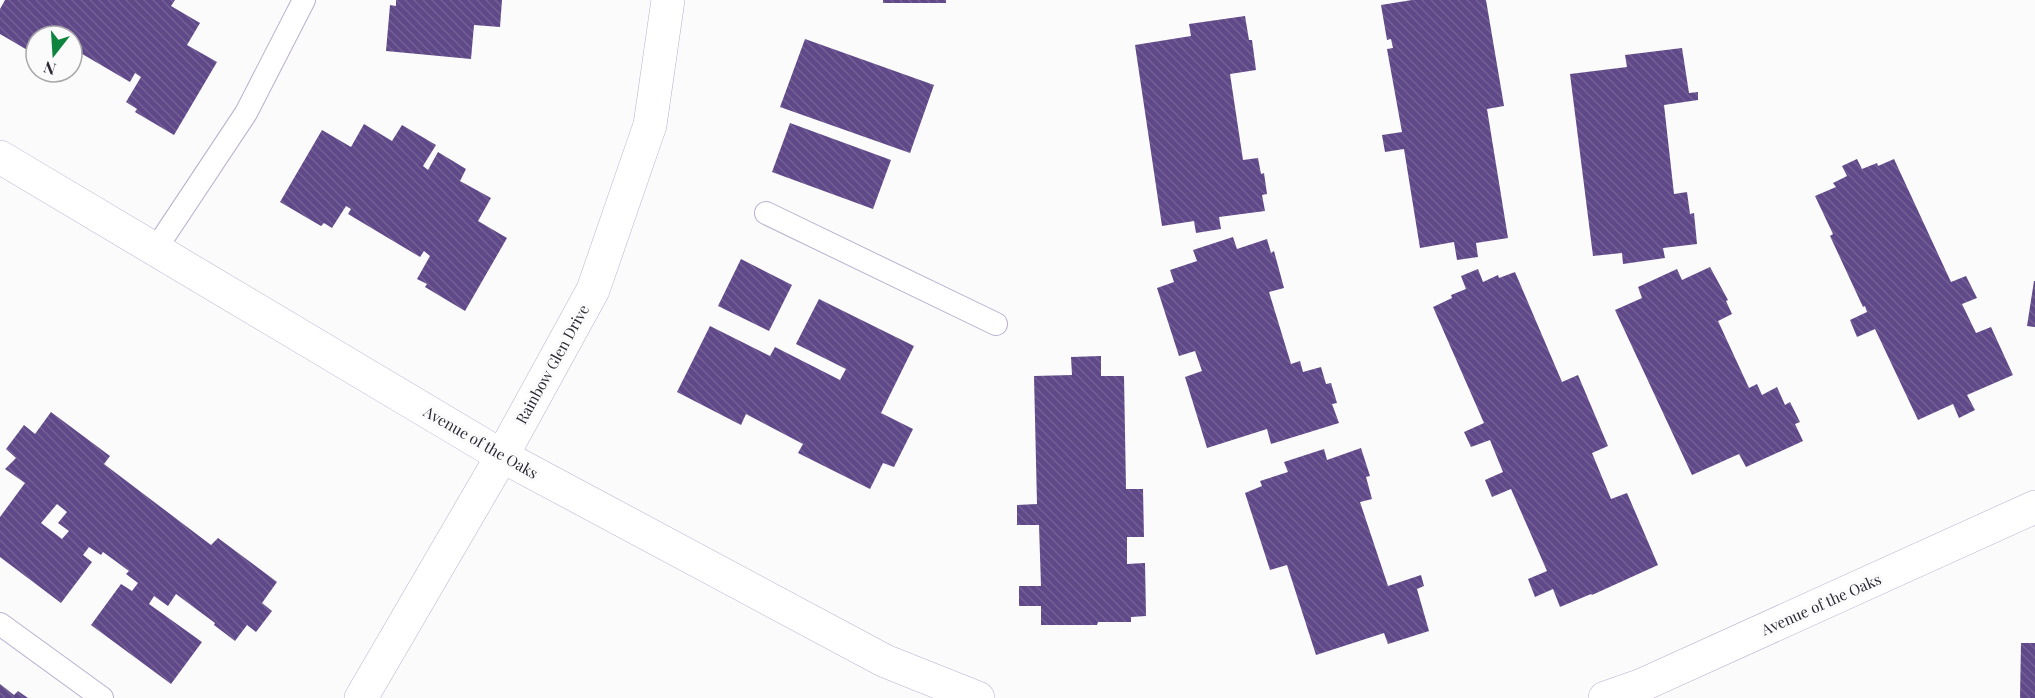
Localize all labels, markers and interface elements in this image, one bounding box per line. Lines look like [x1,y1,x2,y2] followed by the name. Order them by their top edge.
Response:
[24,24,84,84] north arrow
[40,57,58,81] text: N
[511,301,593,427] street label: Rainbow Glen Drive
[419,401,542,483] street label: Avenue of the Oaks
[1757,569,1884,640] street label: Avenue of the Oaks

